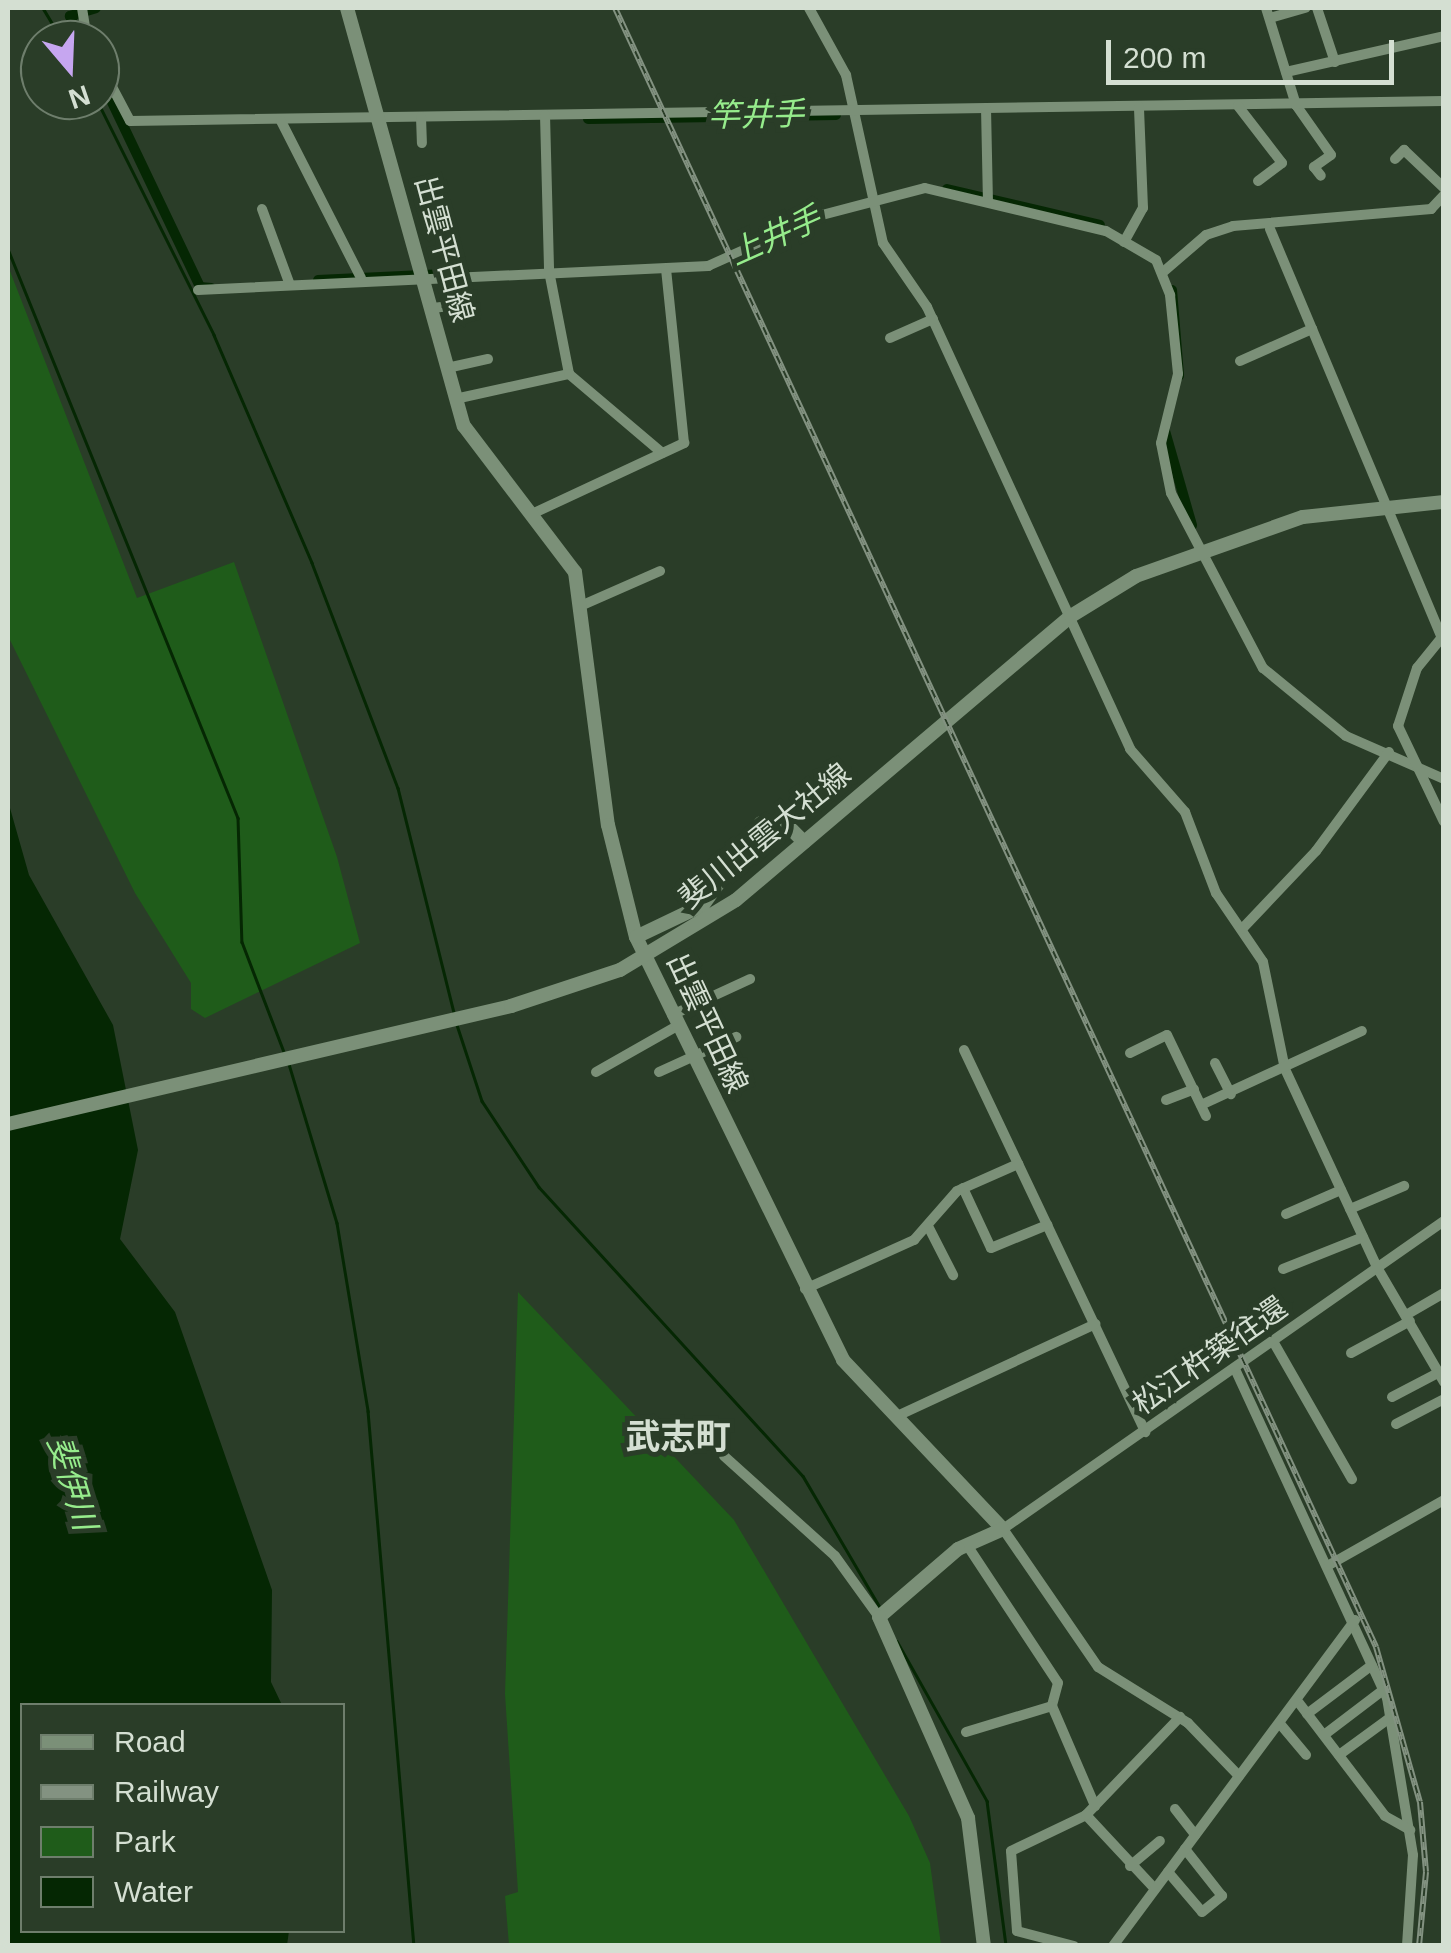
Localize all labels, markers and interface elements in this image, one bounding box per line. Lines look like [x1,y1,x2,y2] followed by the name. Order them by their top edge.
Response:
[20,20,120,120] north arrow
[1111,20,1398,82] scale bar
[1123,41,1206,74] text: 200 m
[65,79,94,115] text: N
[708,95,804,135] water label: 竿井手
[407,172,481,326] street label: 出雲平田線
[723,199,827,273] water label: 上井手
[672,756,858,916] street label: 斐川出雲大社線
[659,947,755,1099] street label: 出雲平田線
[1126,1290,1294,1422] street label: 松江杵築往還
[626,1416,730,1458] district label: 武志町
[40,1431,104,1535] water label: 斐伊川
[20,1703,345,1933] legend
[114,1725,186,1758] text: Road
[114,1775,219,1808] text: Railway
[114,1825,176,1858] text: Park
[114,1875,193,1908] text: Water

